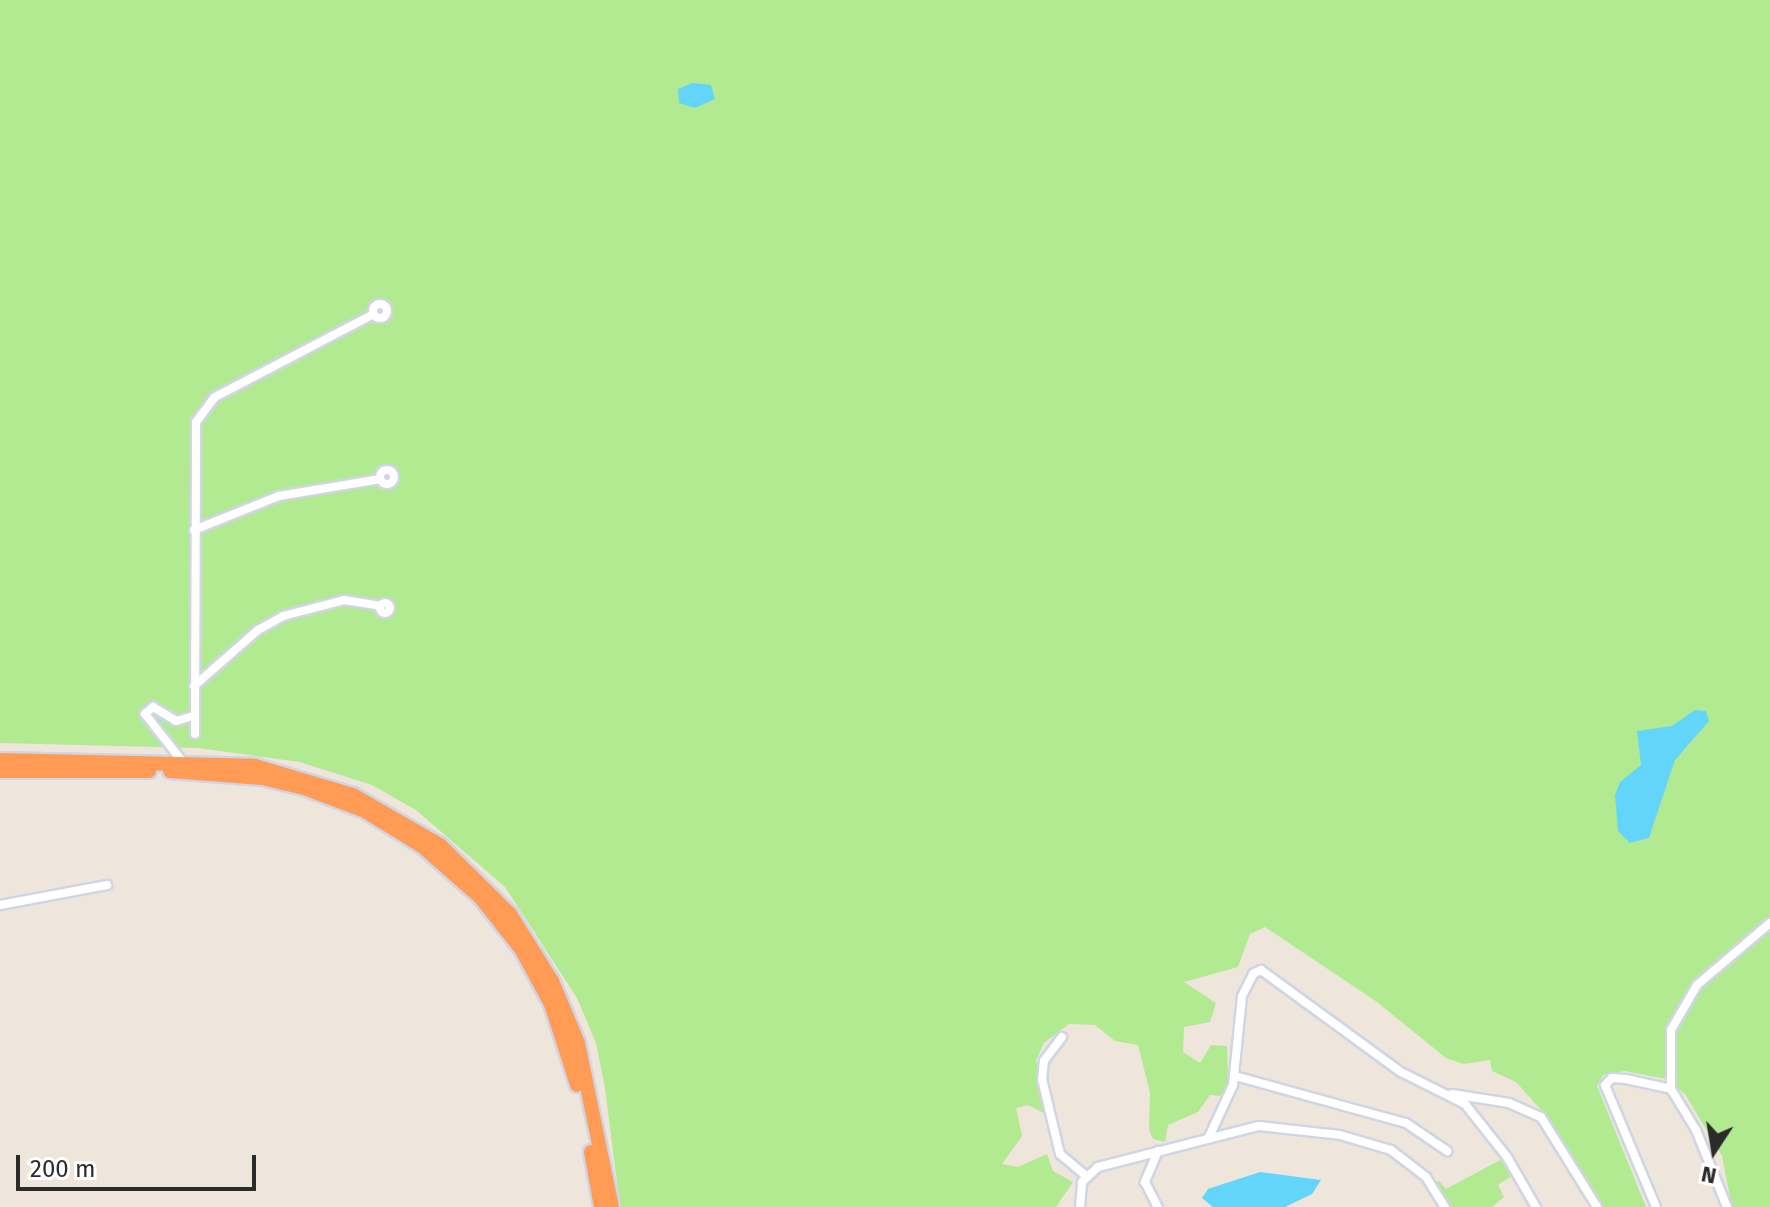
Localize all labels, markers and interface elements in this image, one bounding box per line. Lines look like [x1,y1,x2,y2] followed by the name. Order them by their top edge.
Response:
[1674,1111,1754,1191] north arrow
[20,1139,260,1189] scale bar
[30,1155,96,1183] text: 200 m
[1699,1160,1719,1190] text: N

